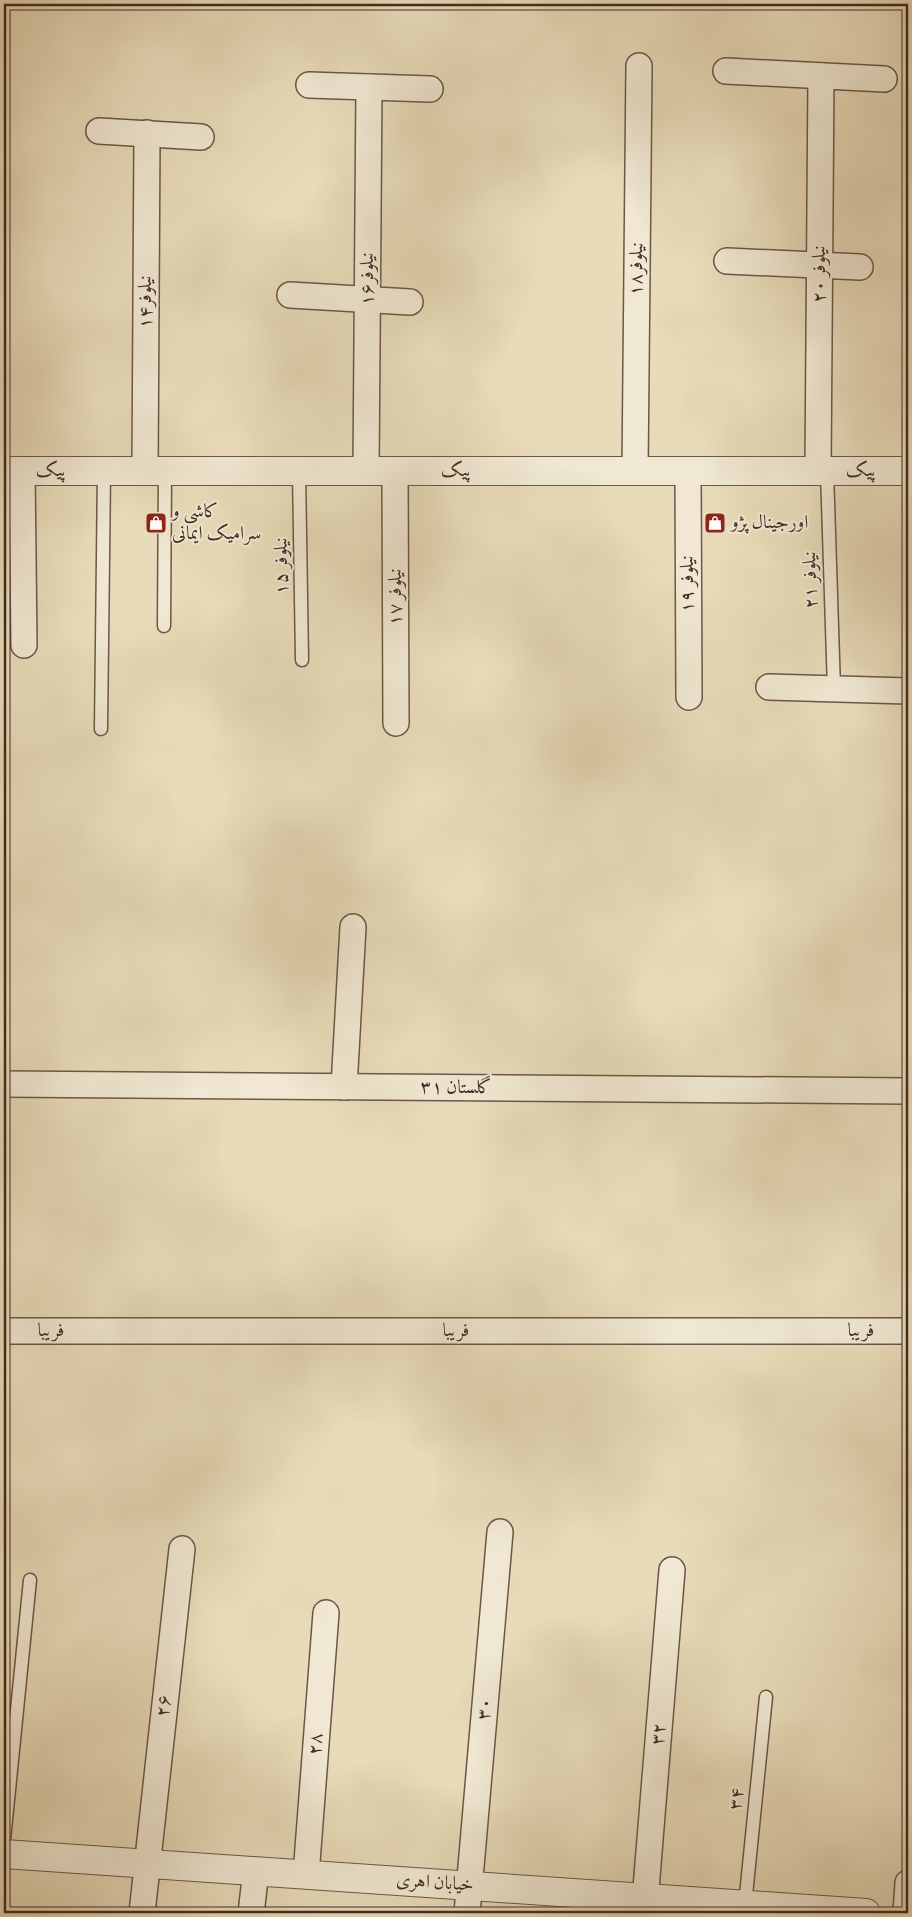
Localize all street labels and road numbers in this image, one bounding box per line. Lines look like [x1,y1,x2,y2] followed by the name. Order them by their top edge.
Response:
[624,242,650,296] street label: نیلوفر۱۸
[807,245,833,303] street label: نیلوفر ۲۰
[355,252,381,306] street label: نیلوفر۱۶
[133,275,159,329] street label: نیلوفر۱۴
[36,458,66,484] street label: پیک
[441,458,471,484] street label: پیک
[846,458,876,484] street label: پیک
[269,537,295,595] street label: نیلوفر ۱۵
[797,551,825,609] street label: نیلوفر ۲۱
[675,555,701,613] street label: نیلوفر ۱۹
[383,568,409,626] street label: نیلوفر ۱۷
[420,1075,492,1101] street label: گلستان ۳۱
[38,1318,64,1344] street label: فریبا
[443,1318,469,1344] street label: فریبا
[848,1318,874,1344] street label: فریبا
[150,1694,178,1718] street label: ۲۶
[471,1697,499,1721] street label: ۳۰
[645,1722,673,1746] street label: ۳۲
[302,1732,330,1756] street label: ۲۸
[723,1787,751,1811] street label: ۳۴
[395,1867,475,1899] street label: خیابان اهری

